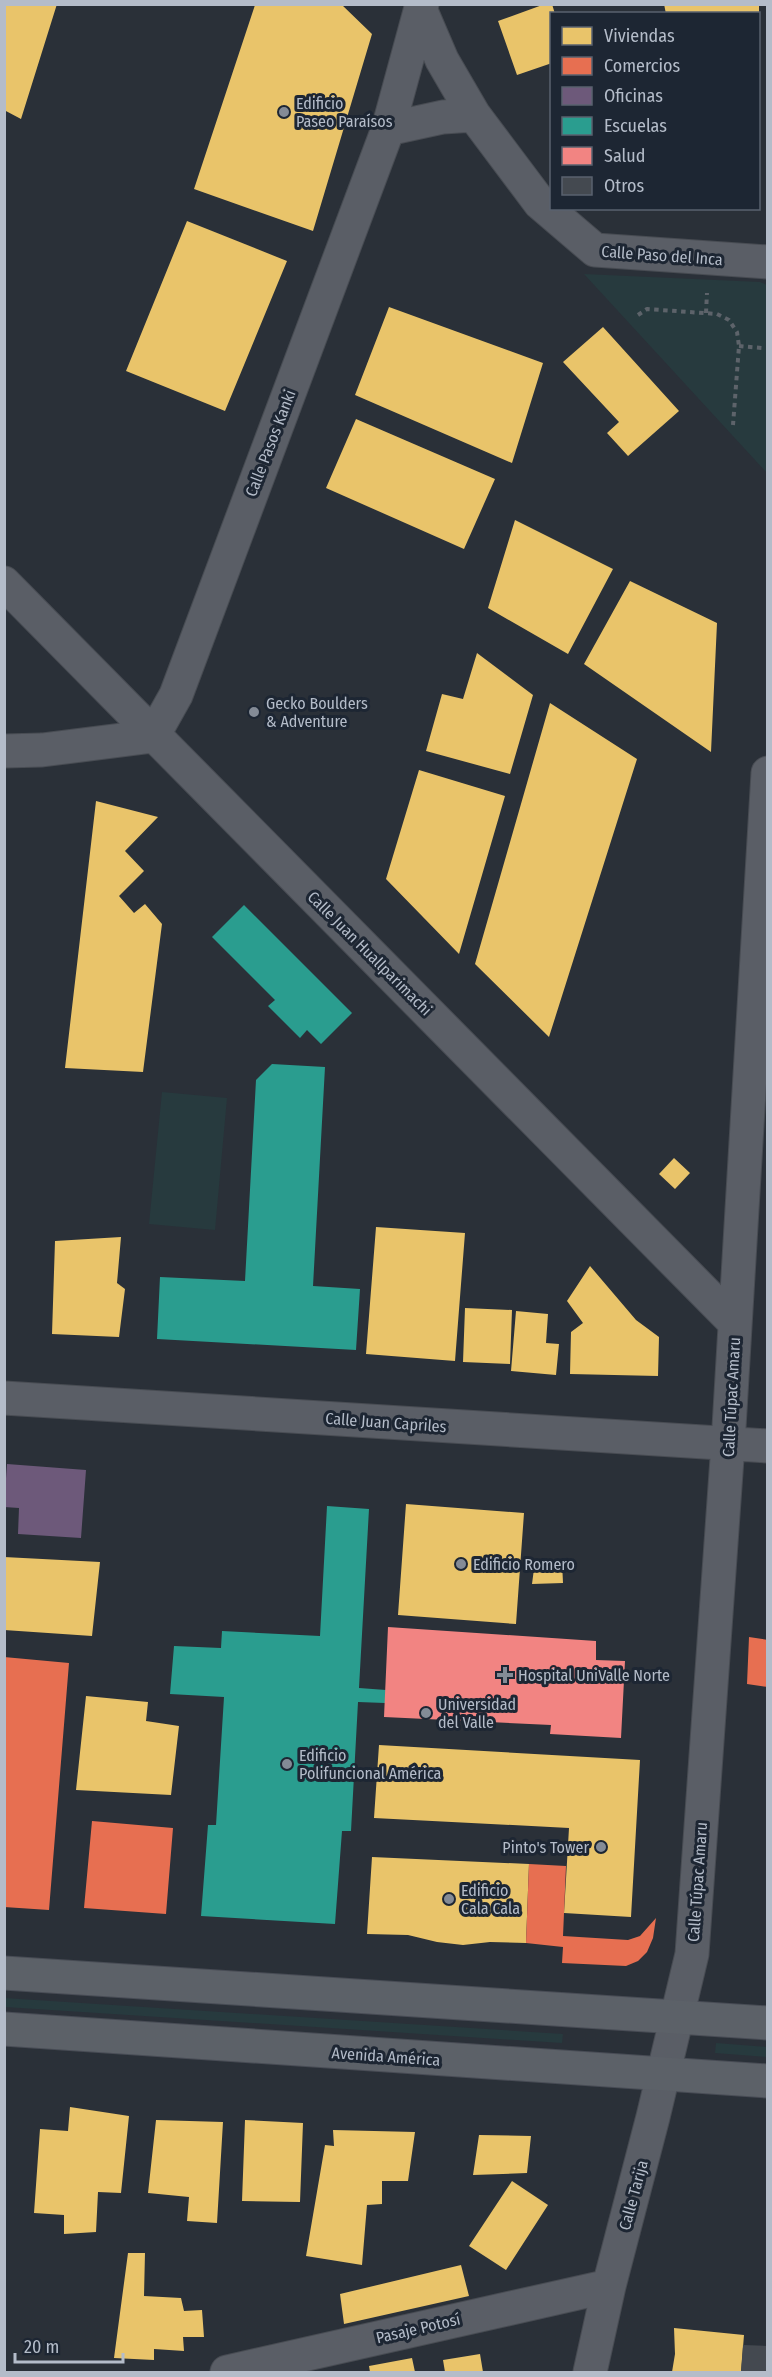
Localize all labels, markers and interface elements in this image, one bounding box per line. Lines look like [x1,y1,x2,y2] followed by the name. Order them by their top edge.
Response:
[550,12,760,210] legend
[604,25,675,47] text: Viviendas
[604,55,680,77] text: Comercios
[604,85,663,107] text: Oficinas
[296,94,393,131] place label: Edificio Paseo Paraísos
[277,105,291,119] marker: Edificio Paseo Paraísos
[604,115,667,137] text: Escuelas
[604,145,645,167] text: Salud
[604,175,644,197] text: Otros
[601,242,723,269] street label: Calle Paso del Inca
[241,387,300,499] street label: Calle Pasos Kanki
[266,694,368,731] place label: Gecko Boulders & Adventure
[247,705,261,719] marker: Gecko Boulders & Adventure
[304,887,436,1019] street label: Calle Juan Huallparimachi
[719,1337,744,1458] street label: Calle Túpac Amaru
[325,1409,447,1436] street label: Calle Juan Capriles
[473,1555,575,1574] place label: Edificio Romero
[454,1557,468,1571] marker: Edificio Romero
[496,1666,514,1684] marker: Hospital UniValle Norte
[518,1666,670,1685] place label: Hospital UniValle Norte
[438,1695,516,1732] place label: Universidad del Valle
[419,1706,433,1720] marker: Universidad del Valle
[299,1746,442,1783] place label: Edificio Polifuncional América
[280,1757,294,1771] marker: Edificio Polifuncional América
[684,1821,711,1943] street label: Calle Túpac Amaru
[502,1838,589,1857] place label: Pinto's Tower
[594,1840,608,1854] marker: Pinto's Tower
[461,1881,520,1918] place label: Edificio Cala Cala
[442,1892,456,1906] marker: Edificio Cala Cala
[331,2043,441,2070] street label: Avenida América
[615,2158,652,2232] street label: Calle Tarija
[374,2310,462,2347] street label: Pasaje Potosí
[15,2326,123,2364] scale bar
[24,2336,59,2358] text: 20 m

